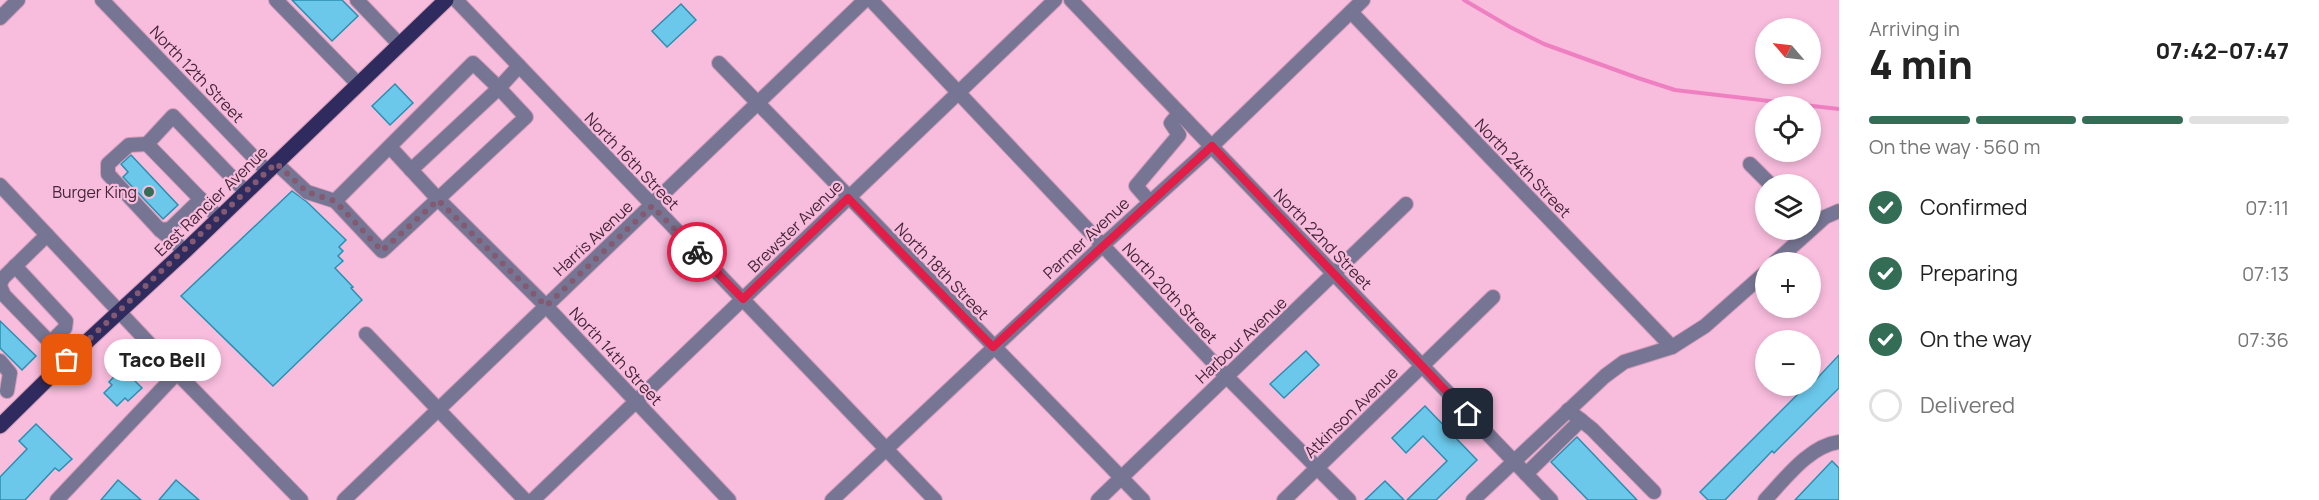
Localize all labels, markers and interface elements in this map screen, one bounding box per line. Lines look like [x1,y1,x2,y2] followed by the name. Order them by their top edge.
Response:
[1869,15,1960,42] text: Arriving in
[1755,18,1821,84] north arrow
[1755,18,1821,396] map controls
[145,21,249,127] street label: North 12th Street
[2156,36,2289,66] text: 07:42–07:47
[1869,37,1973,91] text: 4 min
[1755,96,1821,162] button: locate
[580,107,684,215] street label: North 16th Street
[1470,114,1576,222] street label: North 24th Street
[1869,133,2040,160] text: On the way · 560 m
[149,141,273,261] street label: East Rancier Avenue
[1755,174,1821,240] button: layers
[743,175,847,277] street label: Brewster Avenue
[52,181,137,203] place label: Burger King
[1269,184,1377,294] street label: North 22nd Street
[142,185,156,199] marker: Burger King
[1869,191,1902,224] icon: check
[1038,192,1134,284] street label: Parmer Avenue
[1920,192,2028,222] text: Confirmed
[2245,194,2289,221] text: 07:11
[548,195,638,281] street label: Harris Avenue
[890,218,994,324] street label: North 18th Street
[667,222,727,282] courier
[681,236,714,269] icon: bike
[1118,238,1222,348] street label: North 20th Street
[1755,252,1821,318] button: +
[1869,257,1902,290] icon: check
[1920,258,2018,288] text: Preparing
[2242,260,2289,287] text: 07:13
[1190,292,1292,388] street label: Harbour Avenue
[565,302,667,410] street label: North 14th Street
[1869,323,1902,356] icon: check
[1920,324,2032,354] text: On the way
[2237,326,2289,353] text: 07:36
[1755,330,1821,396] button: −
[41,334,92,385] pin
[103,339,220,381] callout: Taco Bell
[50,343,83,376] icon: bag
[119,346,206,373] text: Taco Bell
[1299,361,1403,463] street label: Atkinson Avenue
[1442,388,1493,439] pin
[1920,390,2015,420] text: Delivered
[1451,397,1484,430] icon: home

